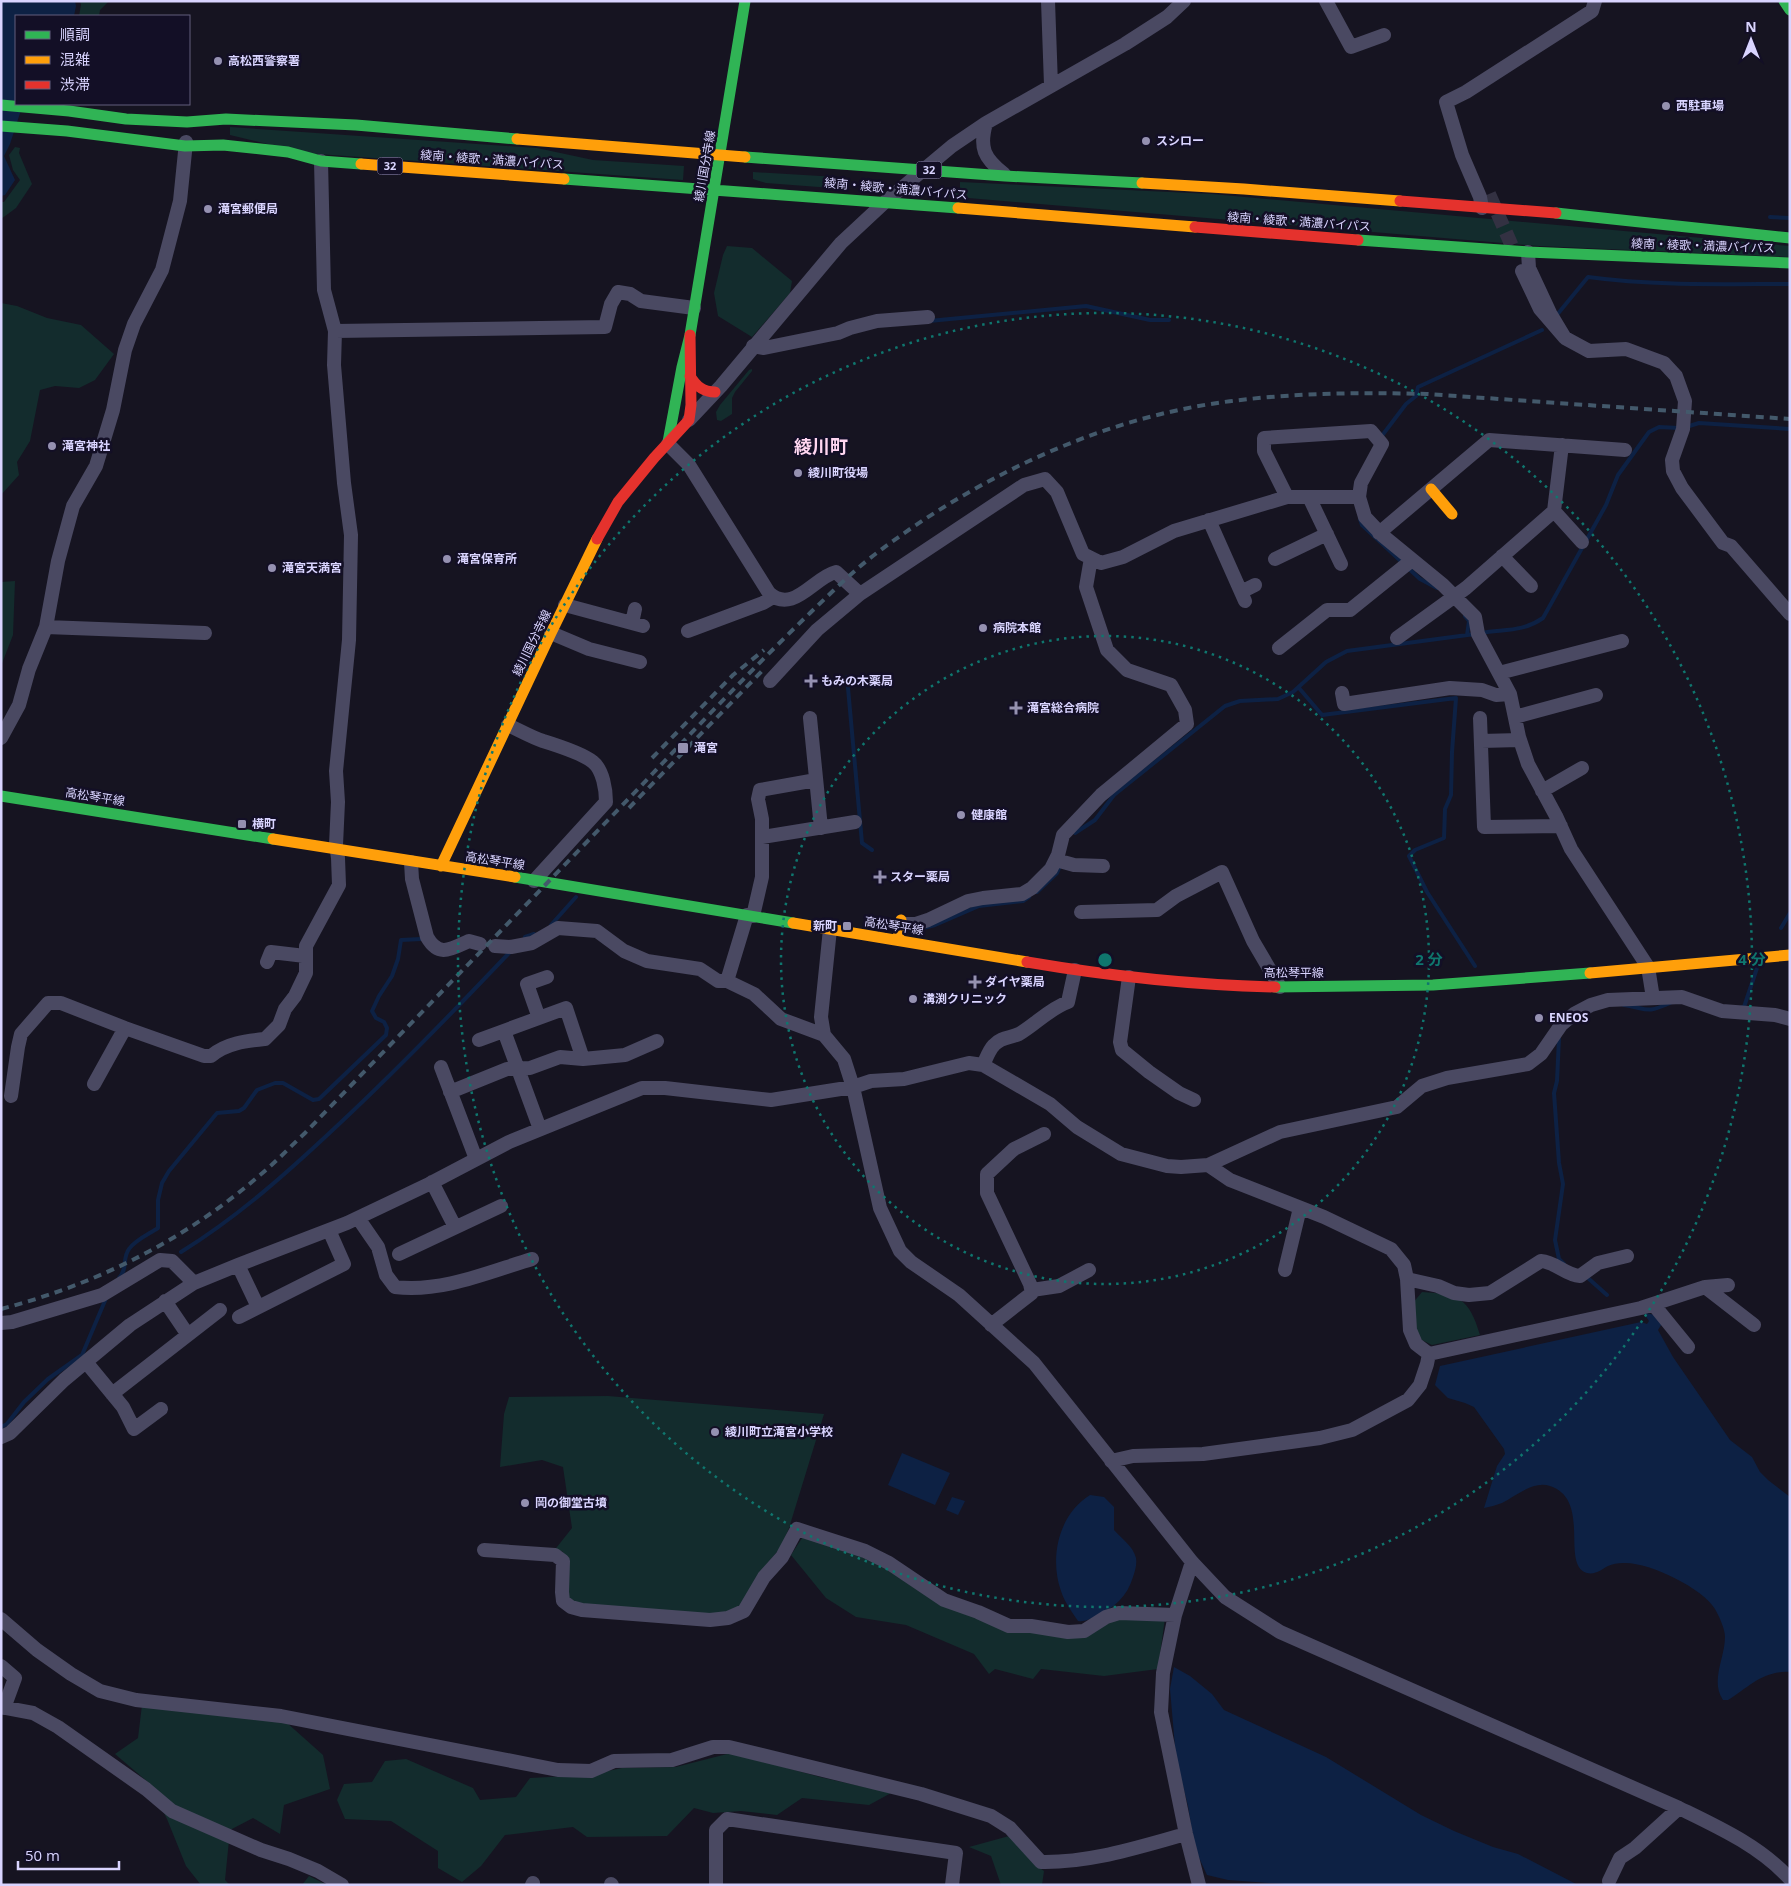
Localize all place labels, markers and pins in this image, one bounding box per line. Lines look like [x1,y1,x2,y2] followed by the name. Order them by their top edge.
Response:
[228,52,300,69] place label: 高松西警察署
[212,55,224,67] marker: 高松西警察署
[1676,97,1724,114] place label: 西駐車場
[1660,100,1672,112] marker: 西駐車場
[1156,132,1204,149] place label: スシロー
[1140,135,1152,147] marker: スシロー
[218,200,278,217] place label: 滝宮郵便局
[202,203,214,215] marker: 滝宮郵便局
[62,437,110,454] place label: 滝宮神社
[46,440,58,452] marker: 滝宮神社
[808,464,868,481] place label: 綾川町役場
[792,467,804,479] marker: 綾川町役場
[457,550,517,567] place label: 滝宮保育所
[441,553,453,565] marker: 滝宮保育所
[282,559,342,576] place label: 滝宮天満宮
[266,562,278,574] marker: 滝宮天満宮
[993,619,1041,636] place label: 病院本館
[977,622,989,634] marker: 病院本館
[821,672,893,689] place label: もみの木薬局
[805,675,817,687] marker: もみの木薬局
[1027,699,1099,716] place label: 滝宮総合病院
[1009,701,1023,715] marker: 滝宮総合病院
[694,739,718,756] place label: 滝宮
[676,741,690,755] marker: 滝宮
[971,806,1007,823] place label: 健康館
[955,809,967,821] marker: 健康館
[252,815,276,832] place label: 横町
[236,818,248,830] marker: 横町
[890,868,950,885] place label: スター薬局
[874,871,886,883] marker: スター薬局
[813,917,837,934] place label: 新町
[841,920,853,932] marker: 新町
[1096,951,1114,969] centre of rings
[985,973,1045,990] place label: ダイヤ薬局
[969,976,981,988] marker: ダイヤ薬局
[923,990,1007,1007] place label: 溝渕クリニック
[907,993,919,1005] marker: 溝渕クリニック
[1549,1009,1589,1026] place label: ENEOS
[1533,1012,1545,1024] marker: ENEOS
[725,1423,833,1440] place label: 綾川町立滝宮小学校
[709,1426,721,1438] marker: 綾川町立滝宮小学校
[535,1494,607,1511] place label: 岡の御堂古墳
[519,1497,531,1509] marker: 岡の御堂古墳

